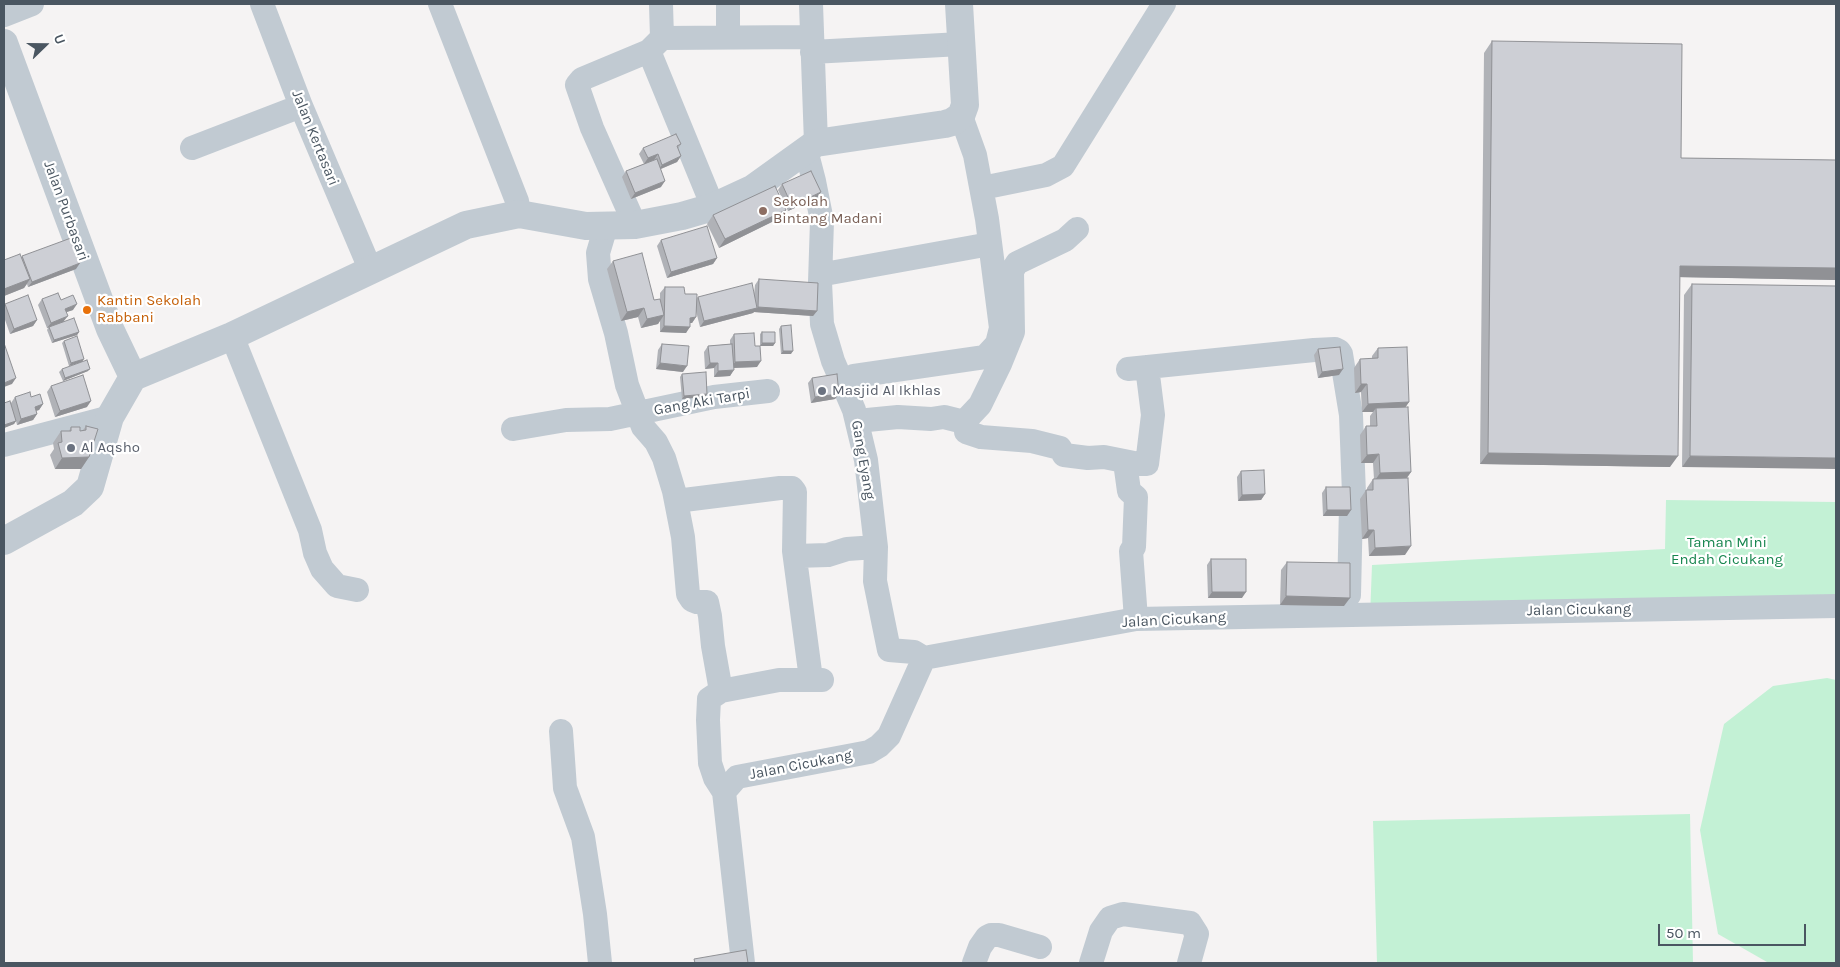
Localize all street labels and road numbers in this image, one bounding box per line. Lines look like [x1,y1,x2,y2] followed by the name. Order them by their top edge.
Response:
[288,88,342,188] street label: Jalan Kertasari
[40,158,92,264] street label: Jalan Purbasari
[653,385,751,419] street label: Gang Aki Tarpi
[847,419,879,501] street label: Gang Eyang
[1527,600,1631,620] street label: Jalan Cicukang
[1122,608,1226,632] street label: Jalan Cicukang
[748,746,854,784] street label: Jalan Cicukang

